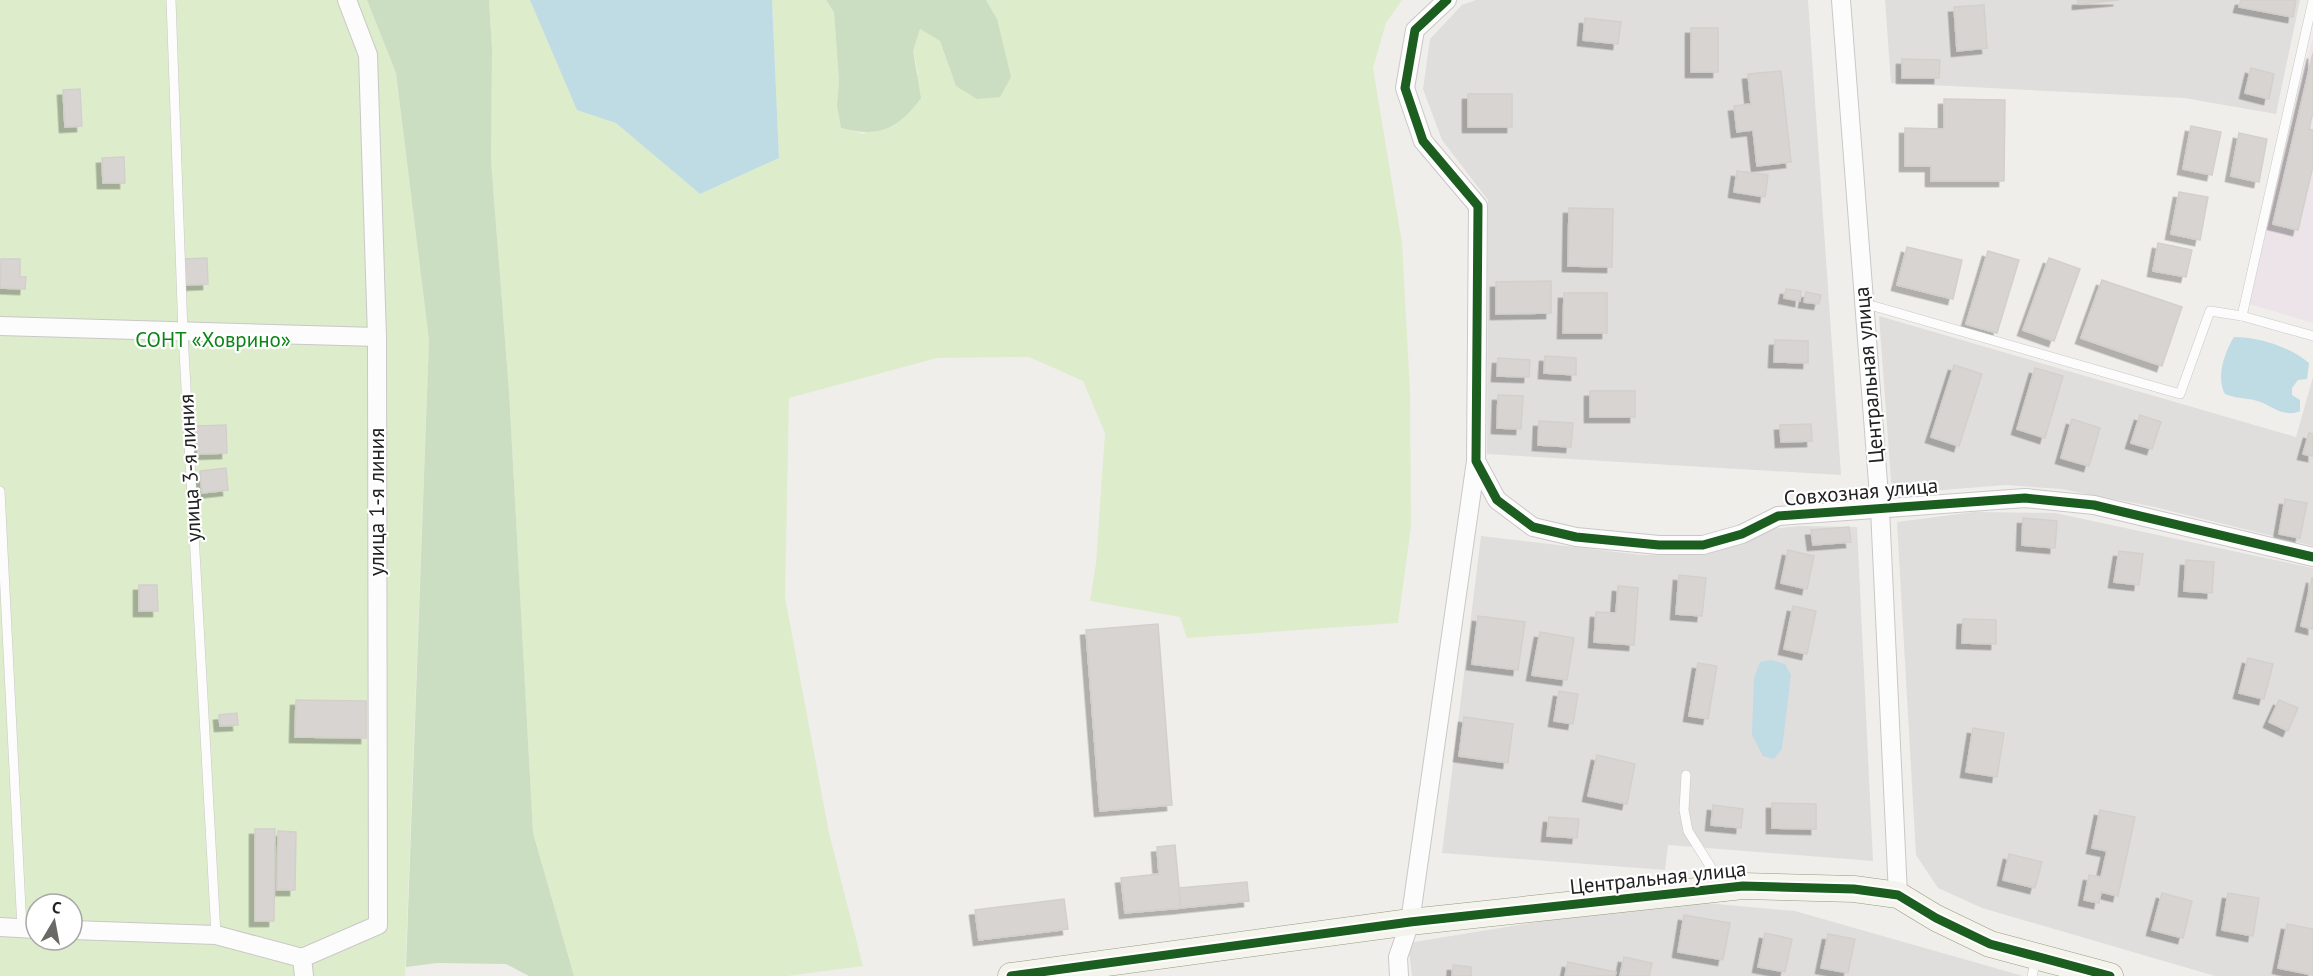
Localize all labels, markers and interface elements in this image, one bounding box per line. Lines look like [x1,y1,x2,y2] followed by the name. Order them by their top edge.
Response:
[1847,286,1890,464] street label: Центральная улица
[135,326,291,353] park label: СОНТ «Ховрино»
[172,393,207,543] street label: улица 3-я линия
[363,428,390,576] street label: улица 1-я линия
[1783,471,1939,512] street label: Совхозная улица
[1568,855,1747,900] street label: Центральная улица
[24,892,84,952] north arrow
[50,897,63,918] text: С

